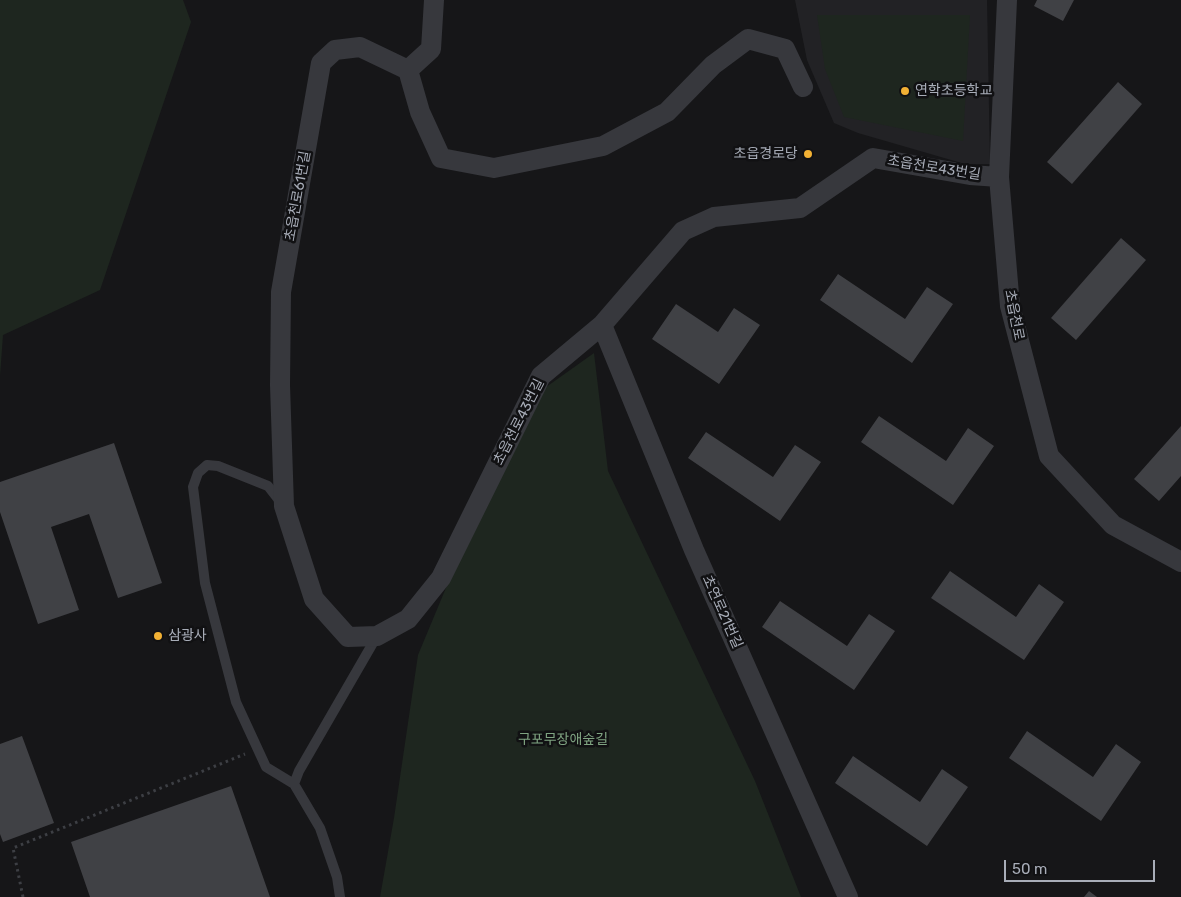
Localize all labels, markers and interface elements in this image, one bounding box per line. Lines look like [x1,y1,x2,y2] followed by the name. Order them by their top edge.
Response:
[915,83,992,99] place label: 연학초등학교
[899,85,911,97] marker: 연학초등학교
[734,146,798,162] place label: 초읍경로당
[802,148,814,160] marker: 초읍경로당
[282,150,314,242] street label: 초읍천로61번길
[886,152,982,184] street label: 초읍천로43번길
[1001,288,1027,342] street label: 초읍천로
[490,376,548,468] street label: 초읍천로43번길
[698,573,746,651] street label: 초연로21번길
[168,628,207,644] place label: 삼광사
[152,630,164,642] marker: 삼광사
[518,732,608,748] park label: 구포무장애숲길
[1006,850,1157,882] scale bar
[1012,860,1047,878] text: 50 m

